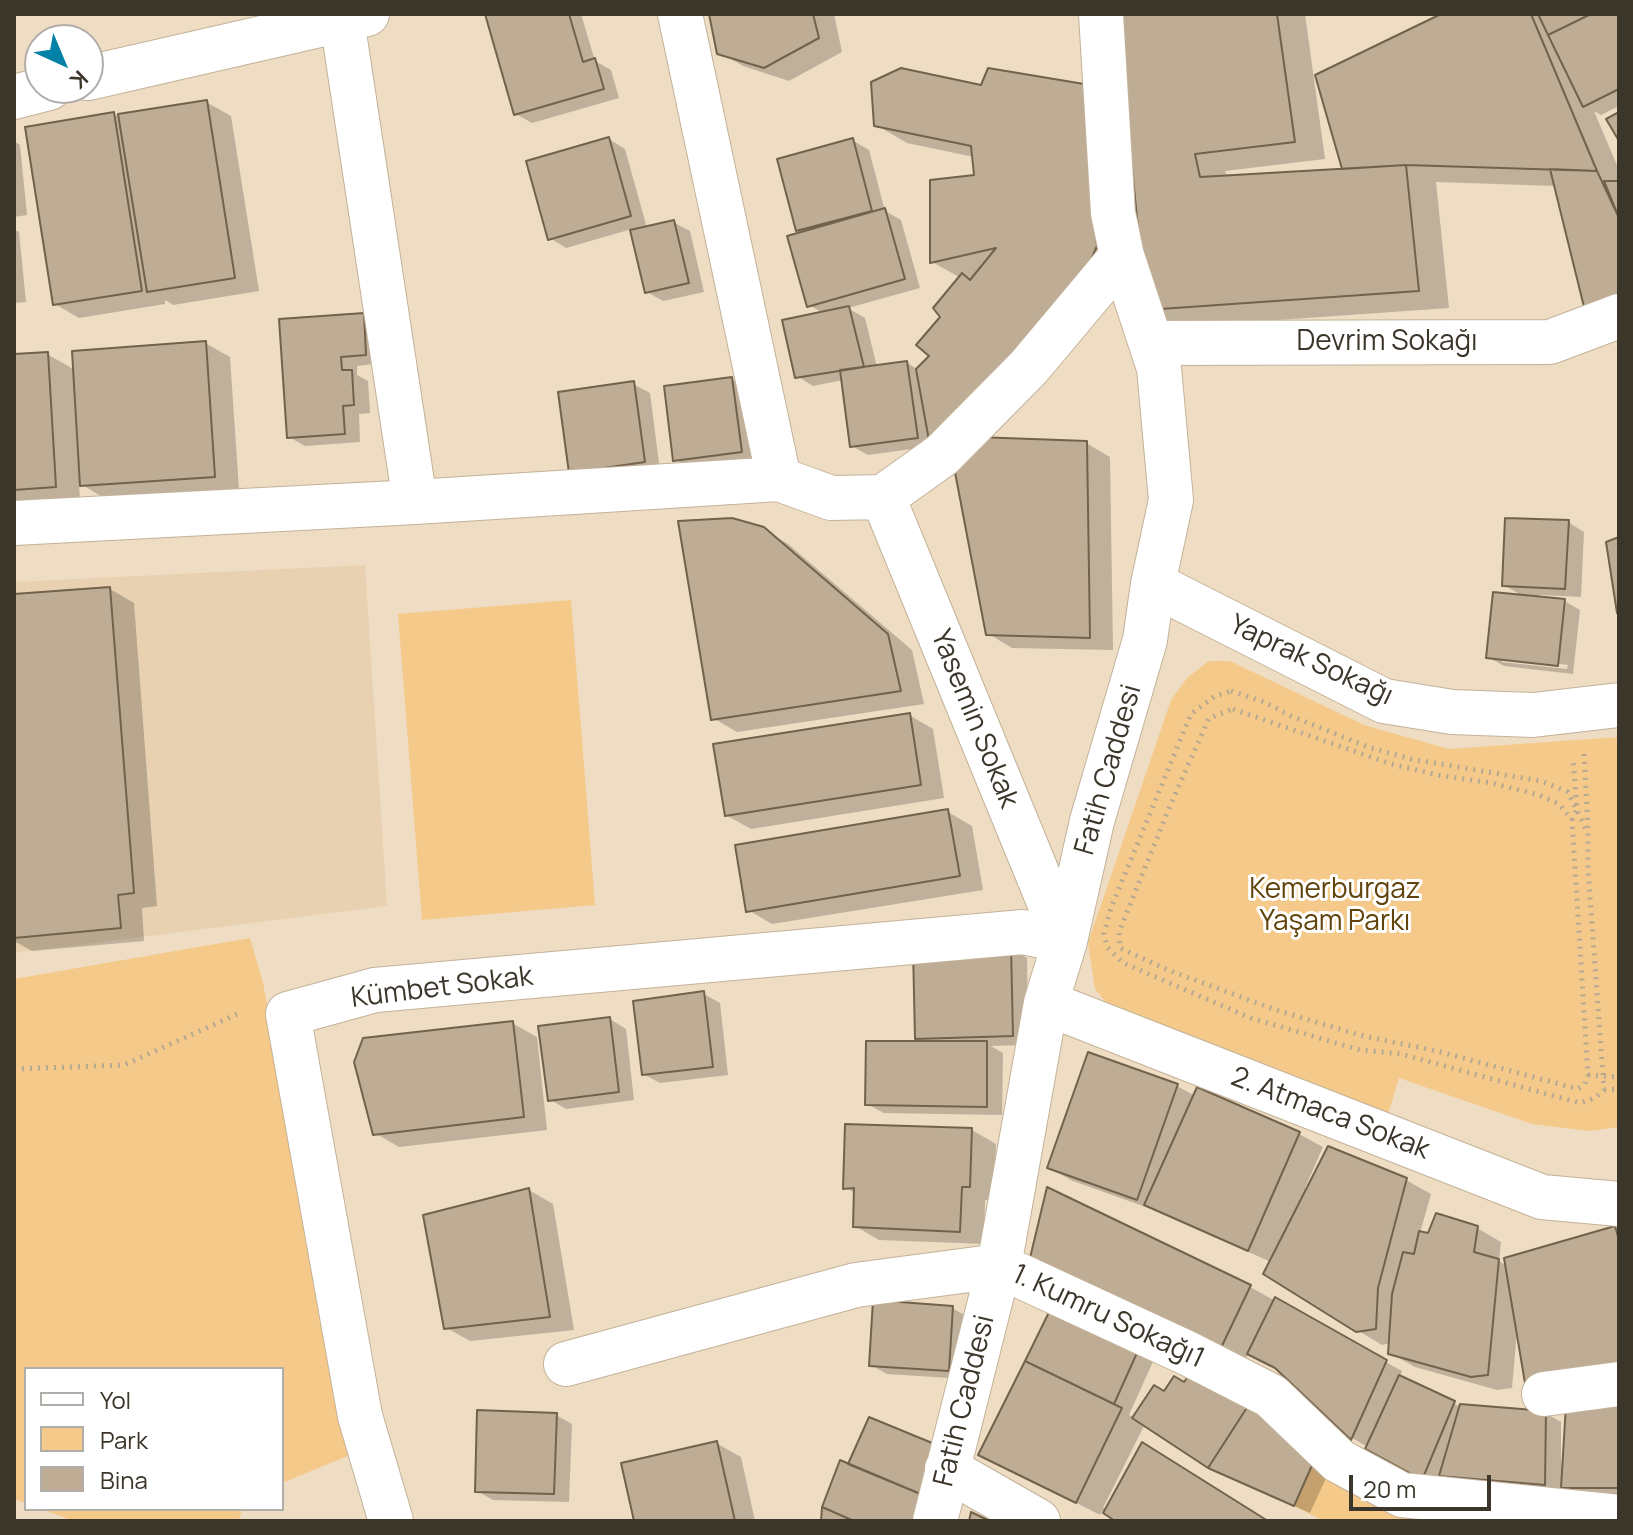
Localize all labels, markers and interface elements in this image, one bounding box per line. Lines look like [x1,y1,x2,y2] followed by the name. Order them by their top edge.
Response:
[24,24,104,104] north arrow
[64,64,95,96] text: K
[1296,325,1478,359] street label: Devrim Sokağı
[1224,608,1398,714] street label: Yaprak Sokağı
[923,625,1025,813] street label: Yasemin Sokak
[1069,681,1149,859] street label: Fatih Caddesi
[1249,873,1421,939] park label: Kemerburgaz Yaşam Parkı
[349,960,535,1016] street label: Kümbet Sokak
[1226,1061,1434,1167] street label: 2. Atmaca Sokak
[1007,1258,1209,1376] street label: 1. Kumru Sokağı1
[927,1312,1003,1490] street label: Fatih Caddesi
[24,1367,284,1511] legend
[100,1383,131,1416] text: Yol
[100,1423,148,1456] text: Park
[1353,1459,1495,1509] scale bar
[100,1463,148,1496] text: Bina
[1363,1472,1416,1505] text: 20 m

